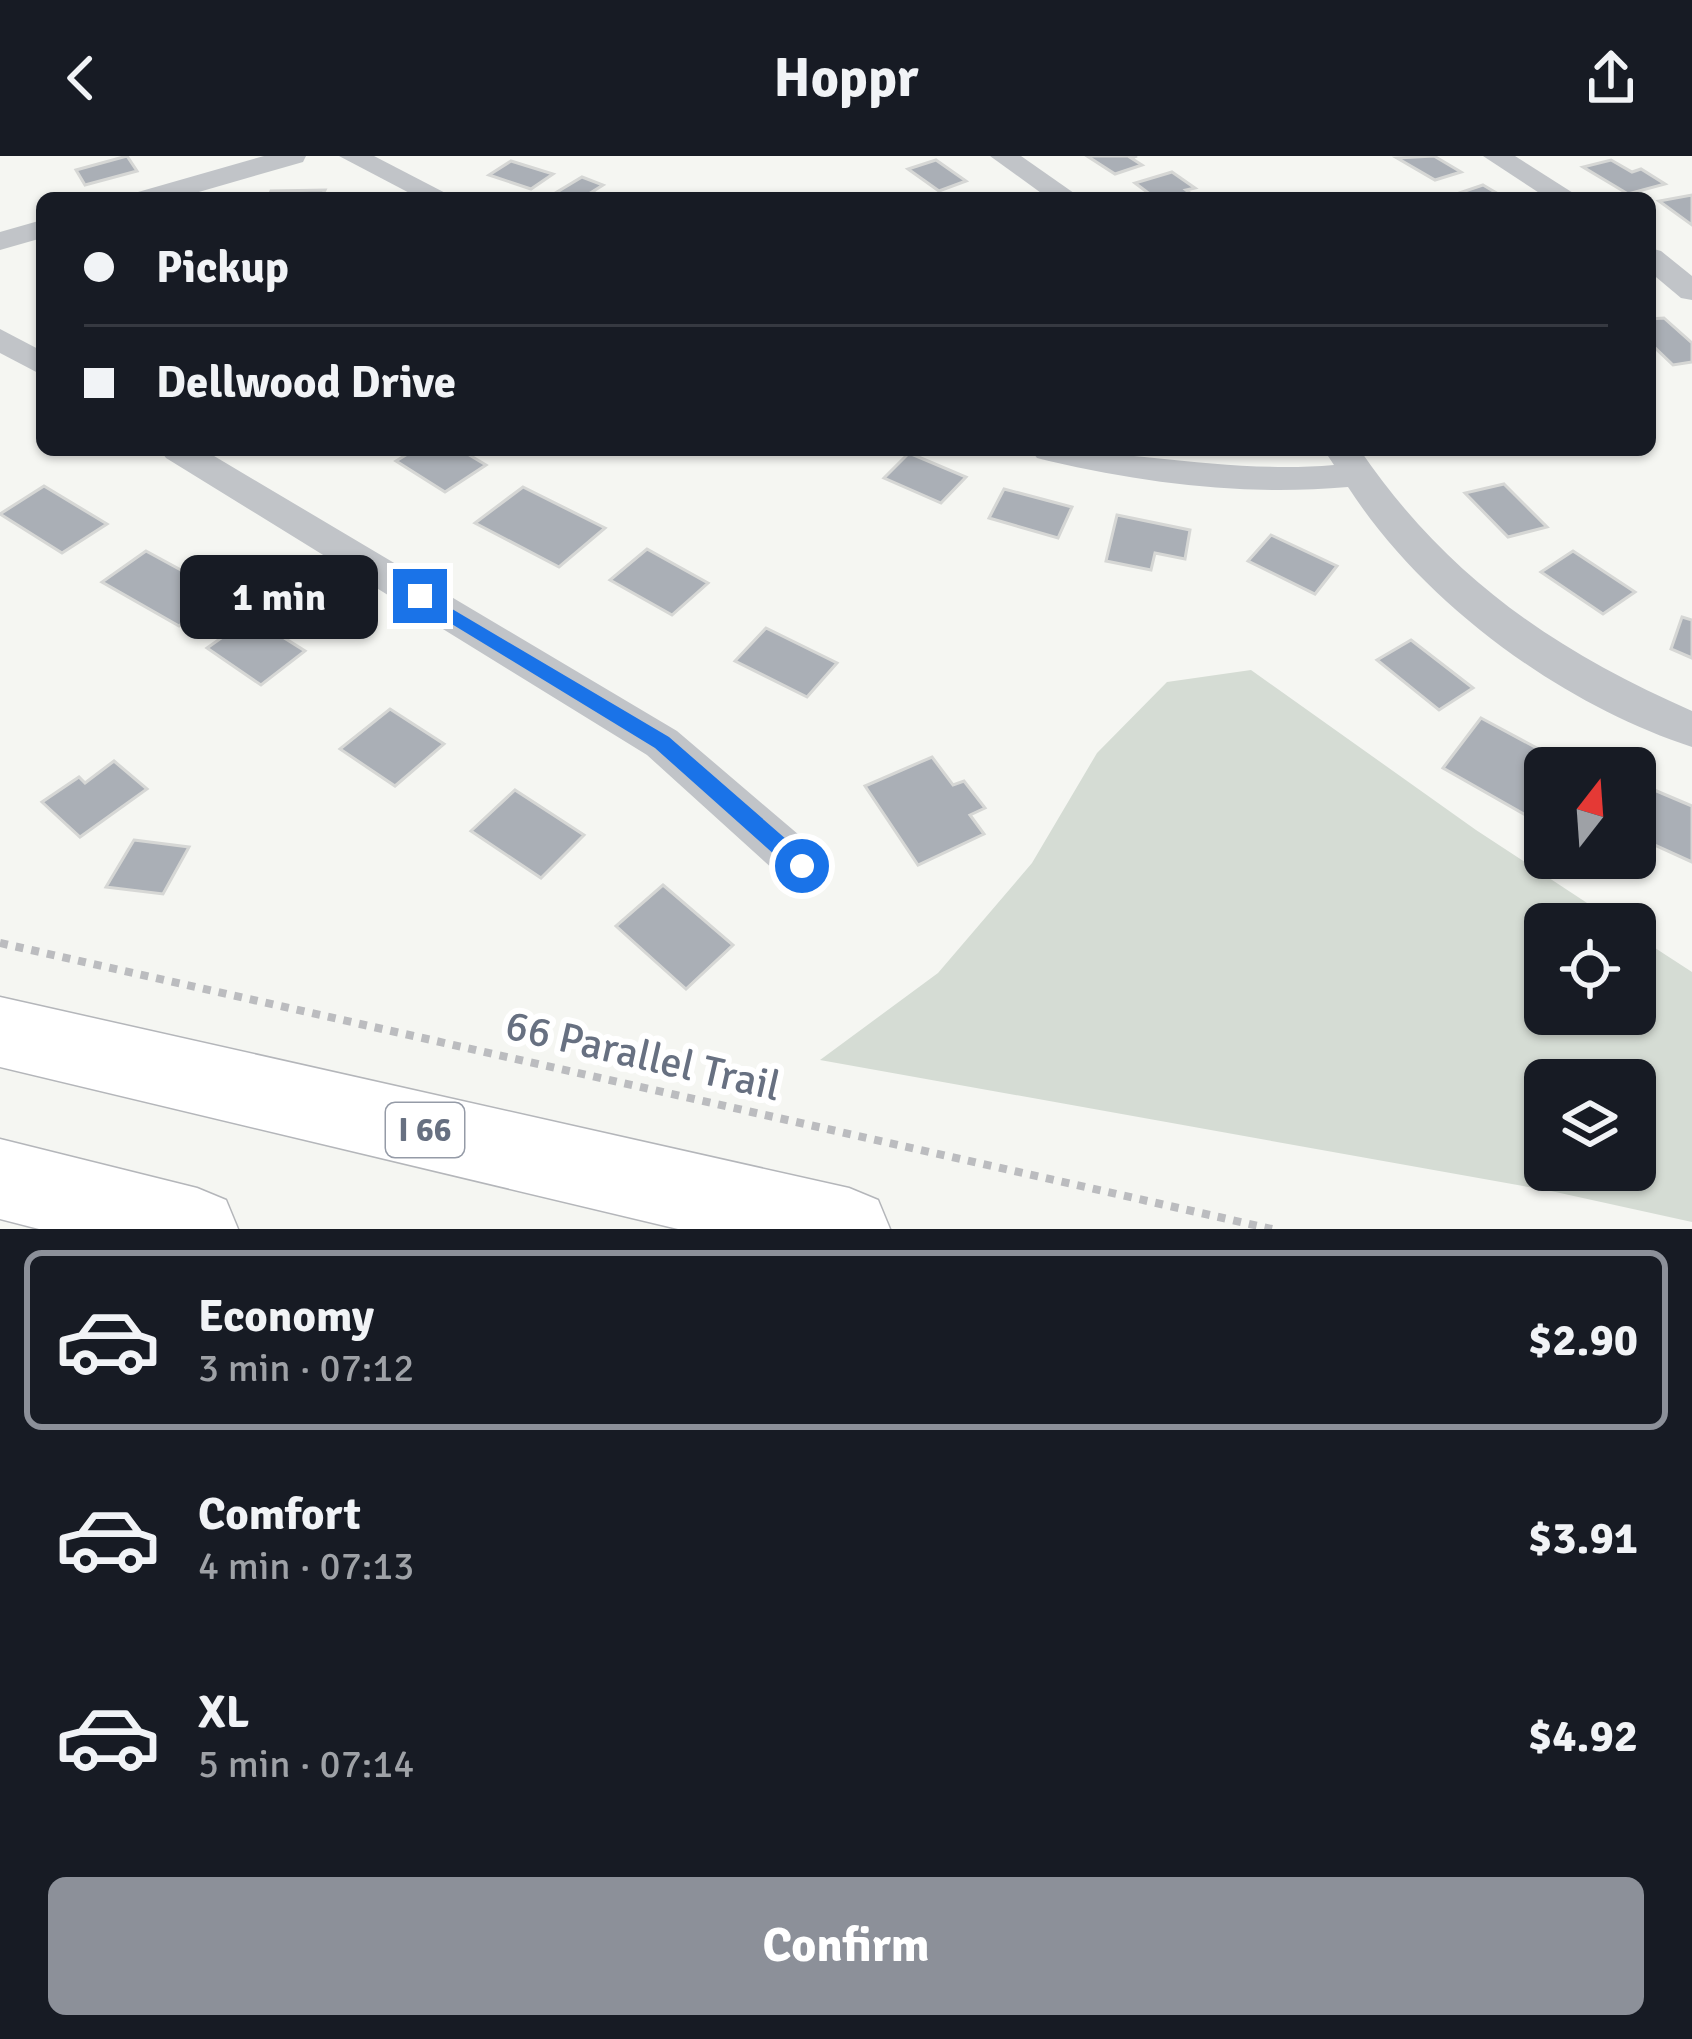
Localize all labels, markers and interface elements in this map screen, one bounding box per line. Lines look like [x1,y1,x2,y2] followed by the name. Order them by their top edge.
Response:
[48,45,114,111] icon: back
[774,45,918,112] text: Hoppr
[1578,45,1644,111] icon: share
[156,240,289,295] text: Pickup
[156,355,456,410] text: Dellwood Drive
[180,554,378,638] callout: 1 min
[393,569,447,623] route end
[232,573,326,621] text: 1 min
[1524,747,1656,879] north arrow
[1524,747,1656,1191] map controls
[775,839,829,893] route start
[1524,903,1656,1035] button: locate
[501,1000,785,1112] street label: 66 Parallel Trail
[1524,1059,1656,1191] button: layers
[386,1103,464,1157] road number: I 66
[54,1286,162,1394] icon: car
[198,1289,374,1344] text: Economy
[1528,1313,1638,1368] text: $2.90
[198,1344,414,1392] text: 3 min · 07:12
[54,1484,162,1592] icon: car
[198,1487,361,1542] text: Comfort
[1528,1511,1638,1566] text: $3.91
[198,1542,414,1590] text: 4 min · 07:13
[54,1682,162,1790] icon: car
[198,1685,249,1740] text: XL
[1528,1709,1638,1764] text: $4.92
[198,1740,414,1788] text: 5 min · 07:14
[48,1877,1644,2015] button: Confirm

